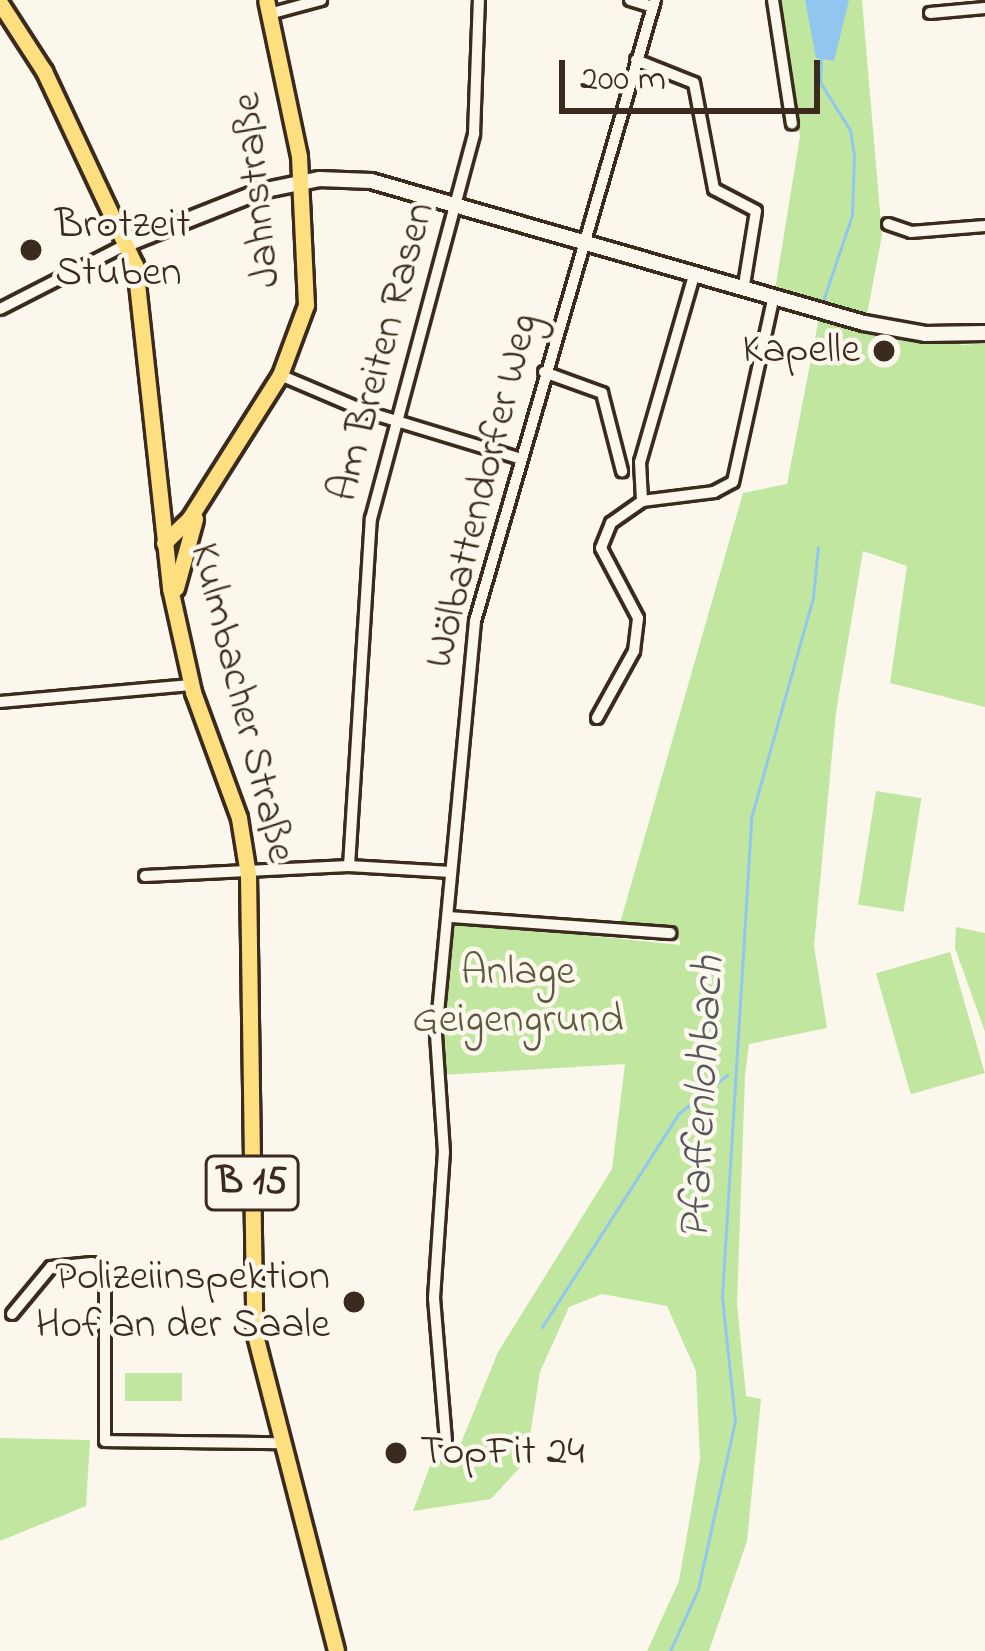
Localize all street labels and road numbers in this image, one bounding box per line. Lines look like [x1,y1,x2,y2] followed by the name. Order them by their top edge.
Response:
[223,90,293,290] street label: Jahnstraße
[319,197,447,507] street label: Am Breiten Rasen
[415,309,551,673] street label: Wölbattendorfer Weg
[177,538,305,868] street label: Kulmbacher Straße
[204,1150,300,1216] road number: B 15

